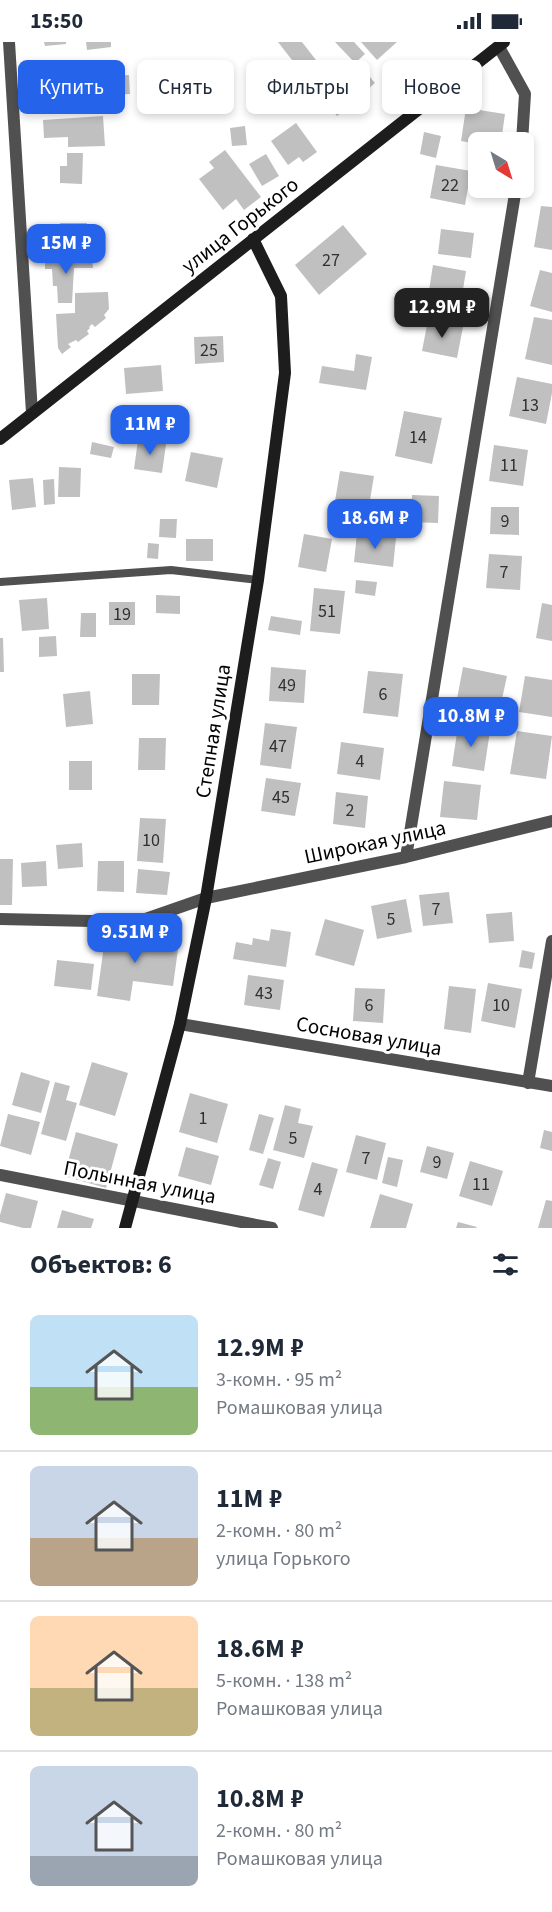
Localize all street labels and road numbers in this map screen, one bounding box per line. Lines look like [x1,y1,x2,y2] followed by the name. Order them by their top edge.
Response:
[175,170,305,280] street label: улица Горького
[188,662,238,800] street label: Степная улица
[301,812,449,872] street label: Широкая улица
[294,1008,444,1064] street label: Сосновая улица
[61,1153,219,1211] street label: Полынная улица

